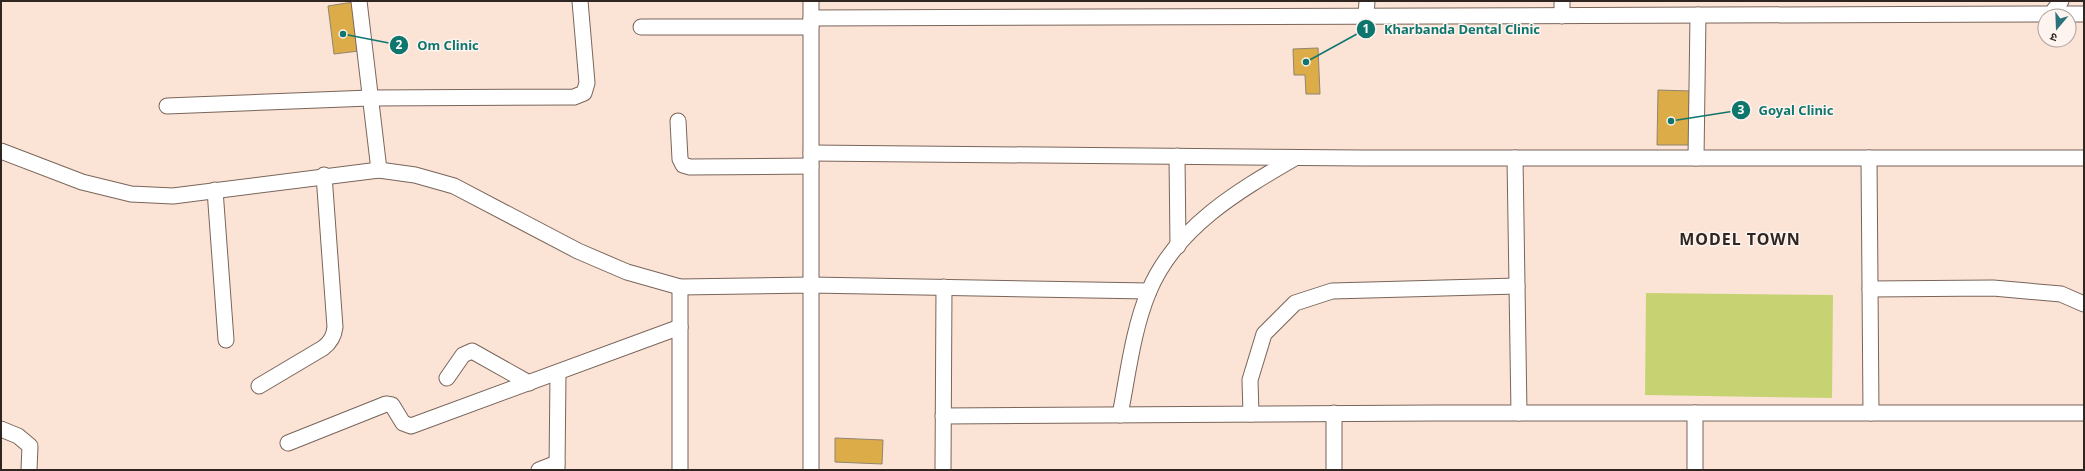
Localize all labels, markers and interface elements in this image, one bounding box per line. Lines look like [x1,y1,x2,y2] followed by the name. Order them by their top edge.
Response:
[2037,8,2077,48] north arrow
[1356,17,1548,42] callout: Kharbanda Dental Clinic
[1363,20,1369,37] text: 1
[1384,20,1540,38] text: Kharbanda Dental Clinic
[2048,30,2059,46] text: उ
[389,33,486,58] callout: Om Clinic
[396,36,403,53] text: 2
[417,36,479,54] text: Om Clinic
[1731,98,1842,123] callout: Goyal Clinic
[1738,101,1745,118] text: 3
[1759,101,1834,119] text: Goyal Clinic
[1679,228,1801,250] district label: MODEL TOWN

